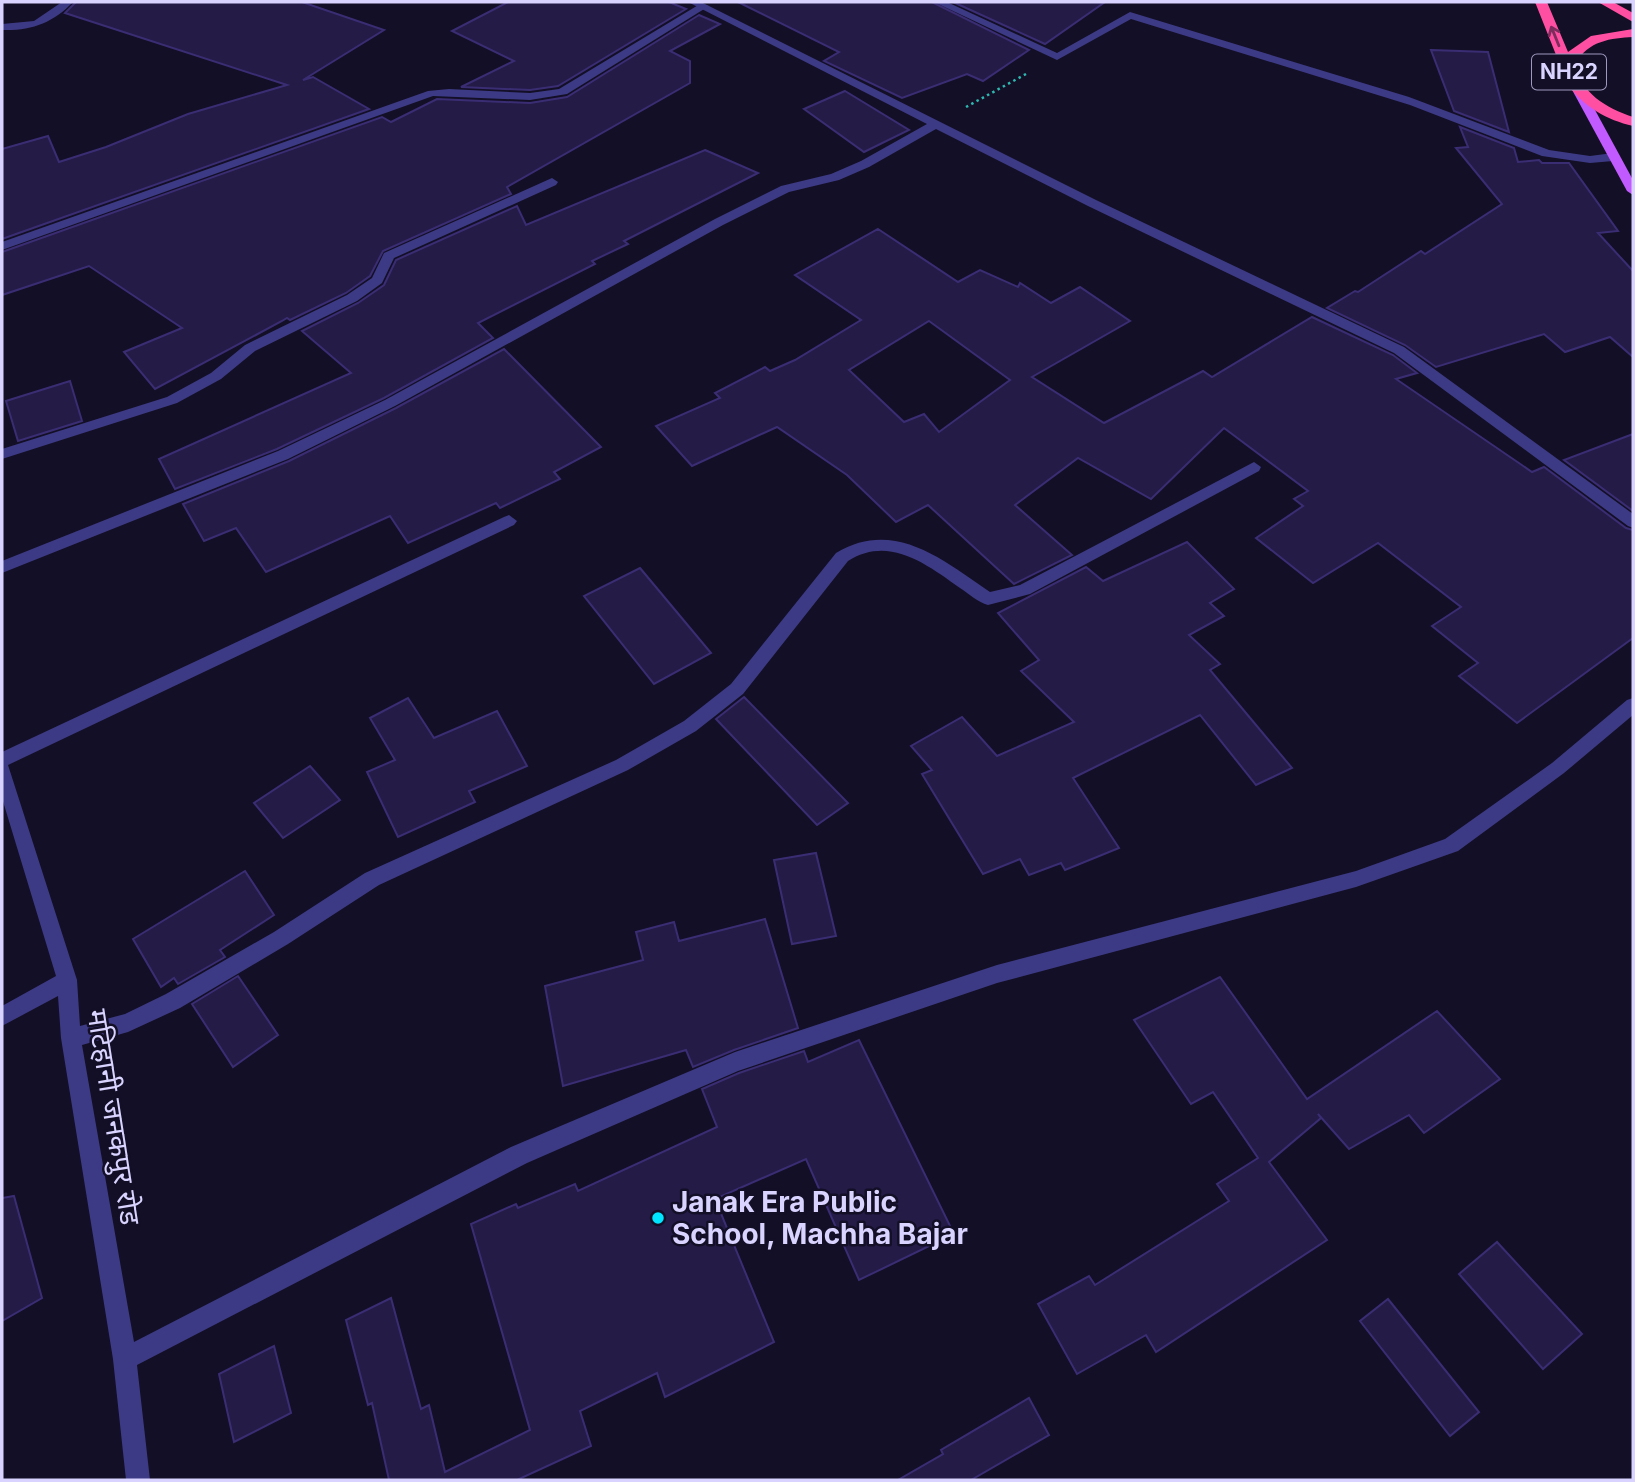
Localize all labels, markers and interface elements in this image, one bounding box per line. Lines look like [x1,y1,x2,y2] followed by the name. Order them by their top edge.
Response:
[1548,25,1561,47] one-way arrow
[1532,55,1606,90] road number: NH22
[79,1007,148,1228] street label: मटिहानी जनकपुर रोड
[672,1185,968,1251] place label: Janak Era Public School, Machha Bajar
[650,1210,666,1226] marker: Janak Era Public School, Machha Bajar

